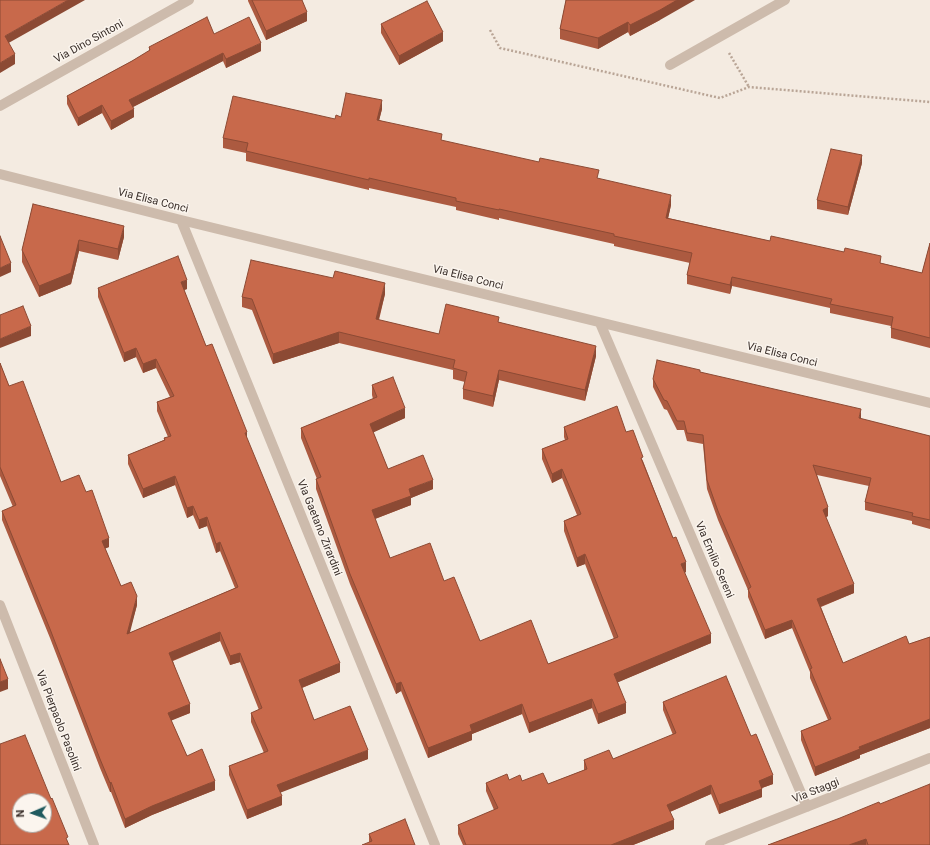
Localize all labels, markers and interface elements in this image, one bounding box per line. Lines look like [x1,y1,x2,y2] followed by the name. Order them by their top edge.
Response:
[52,18,126,66] street label: Via Dino Sintoni
[116,186,190,216] street label: Via Elisa Conci
[431,263,505,293] street label: Via Elisa Conci
[745,340,819,370] street label: Via Elisa Conci
[294,478,344,578] street label: Via Gaetano Zirardini
[692,520,736,600] street label: Via Emilio Sereni
[33,669,83,773] street label: Via Pierpaolo Pasolini
[791,776,841,806] street label: Via Staggi
[12,793,52,833] north arrow
[14,809,27,818] text: N

